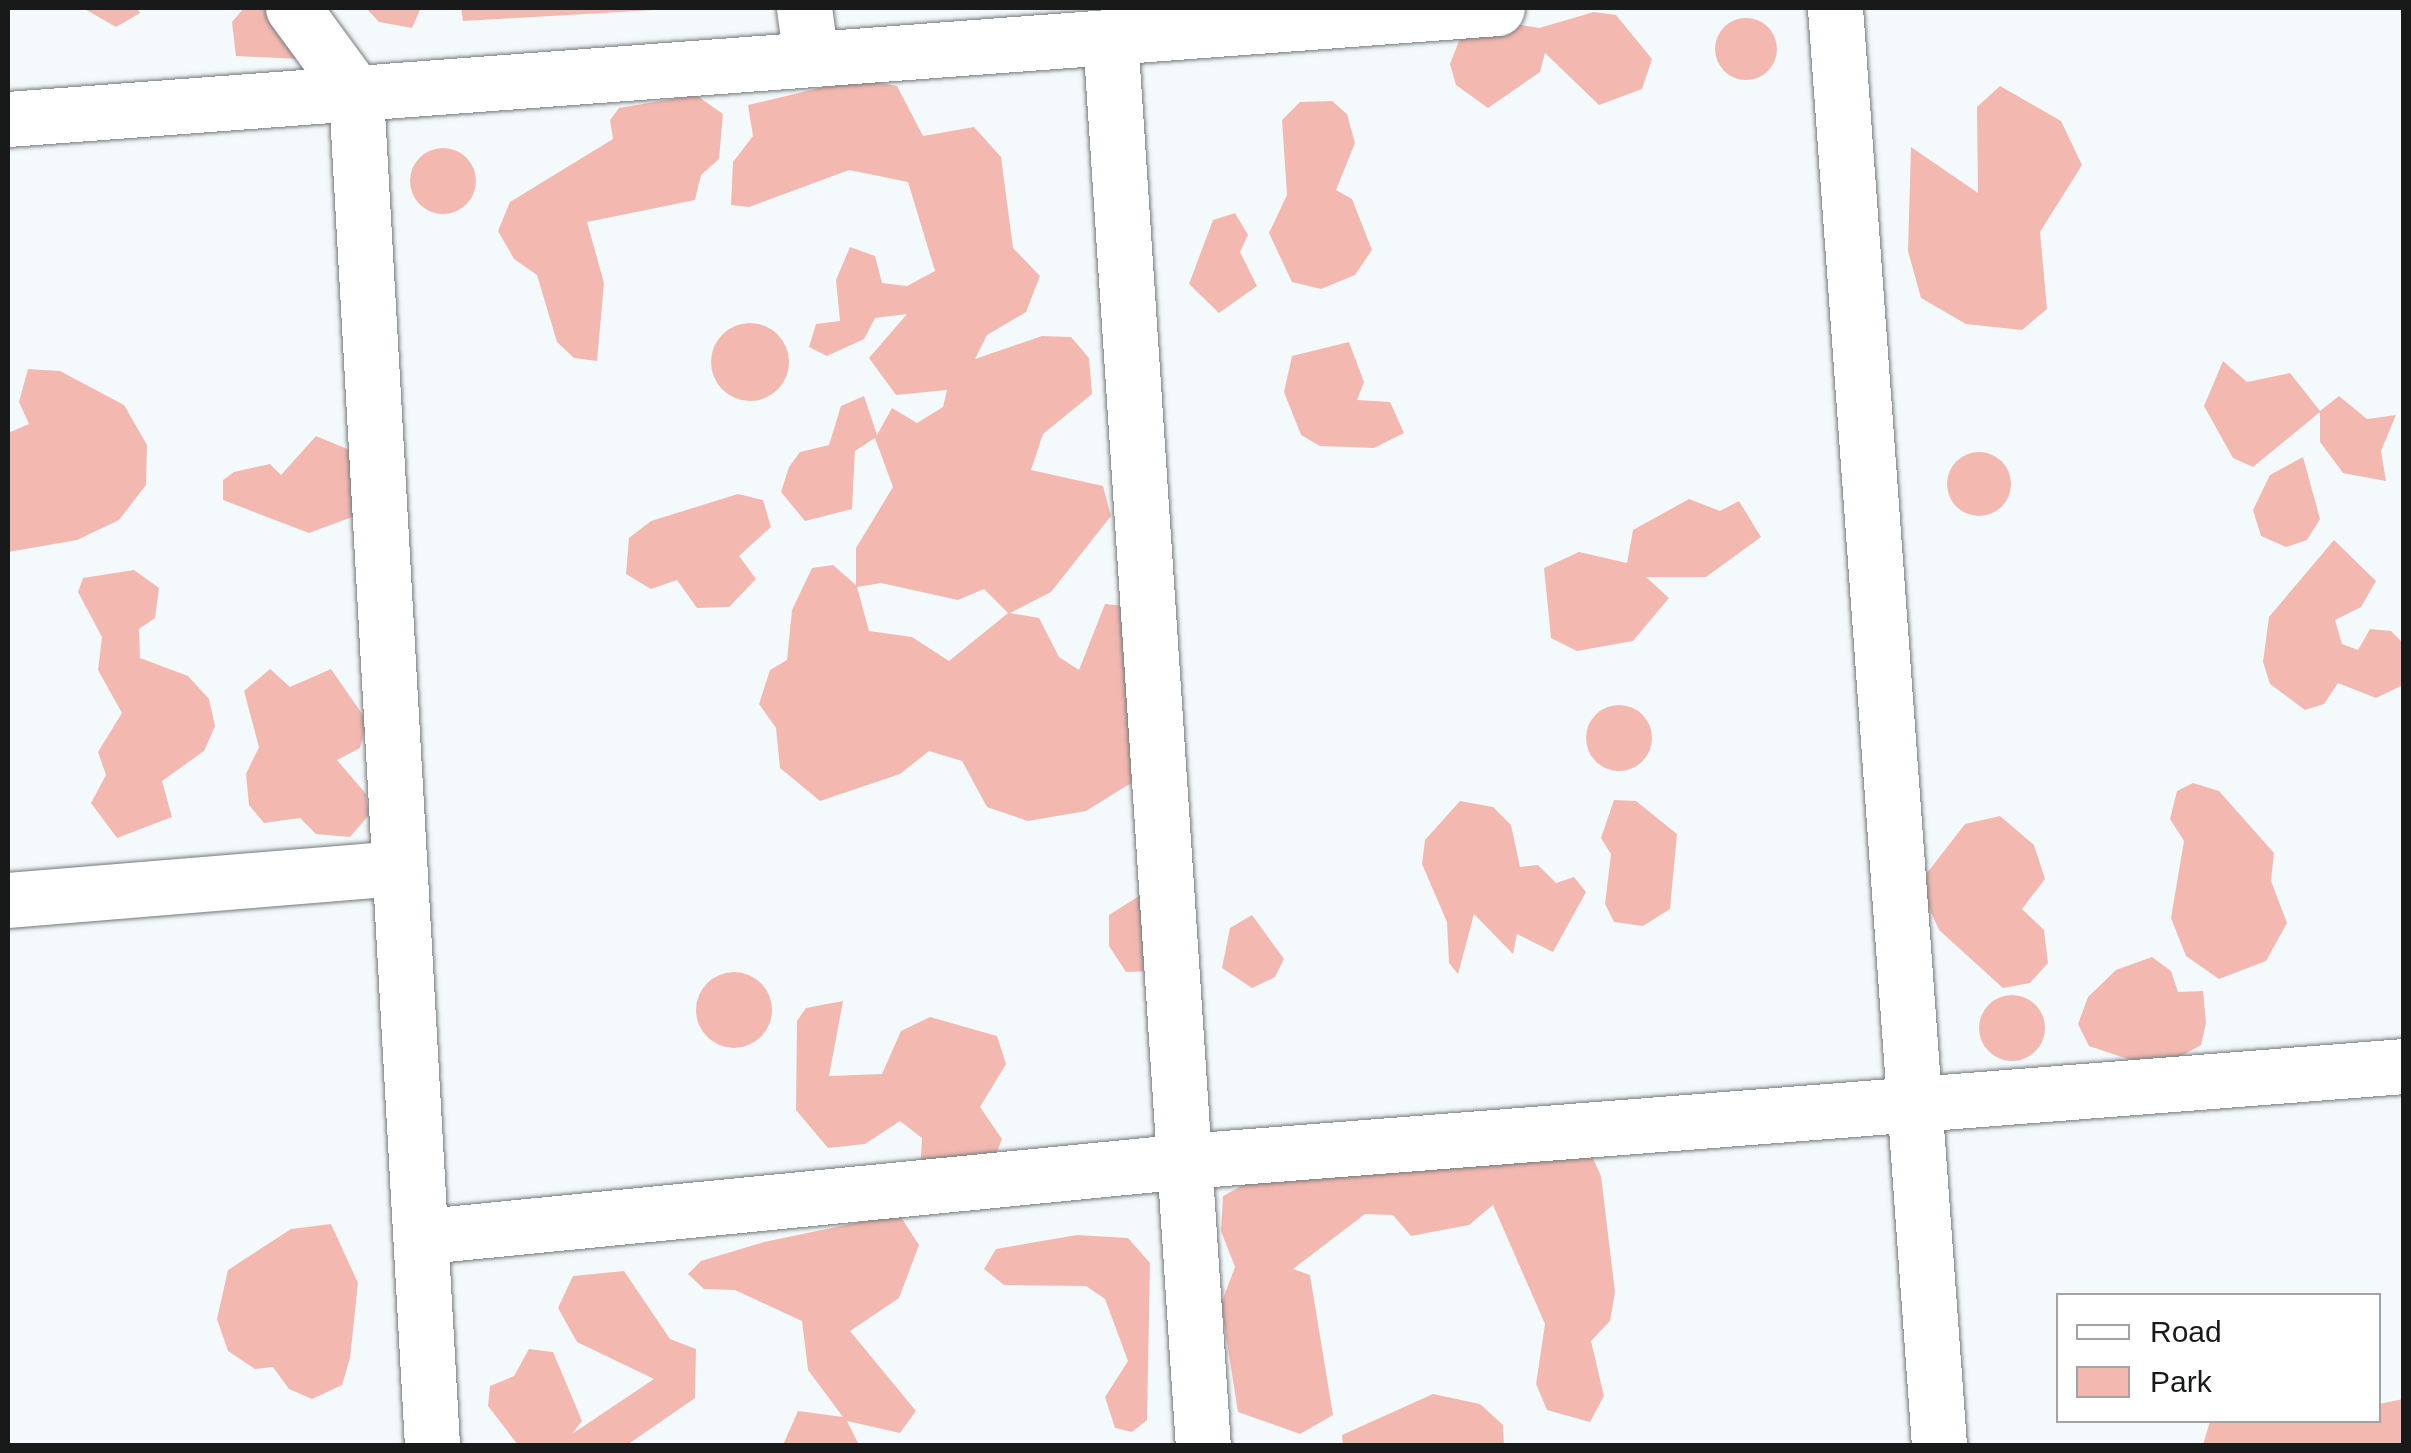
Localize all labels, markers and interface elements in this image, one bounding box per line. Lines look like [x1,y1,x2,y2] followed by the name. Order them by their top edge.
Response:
[2056,1293,2381,1423] legend
[2150,1315,2222,1348] text: Road
[2150,1365,2212,1398] text: Park

